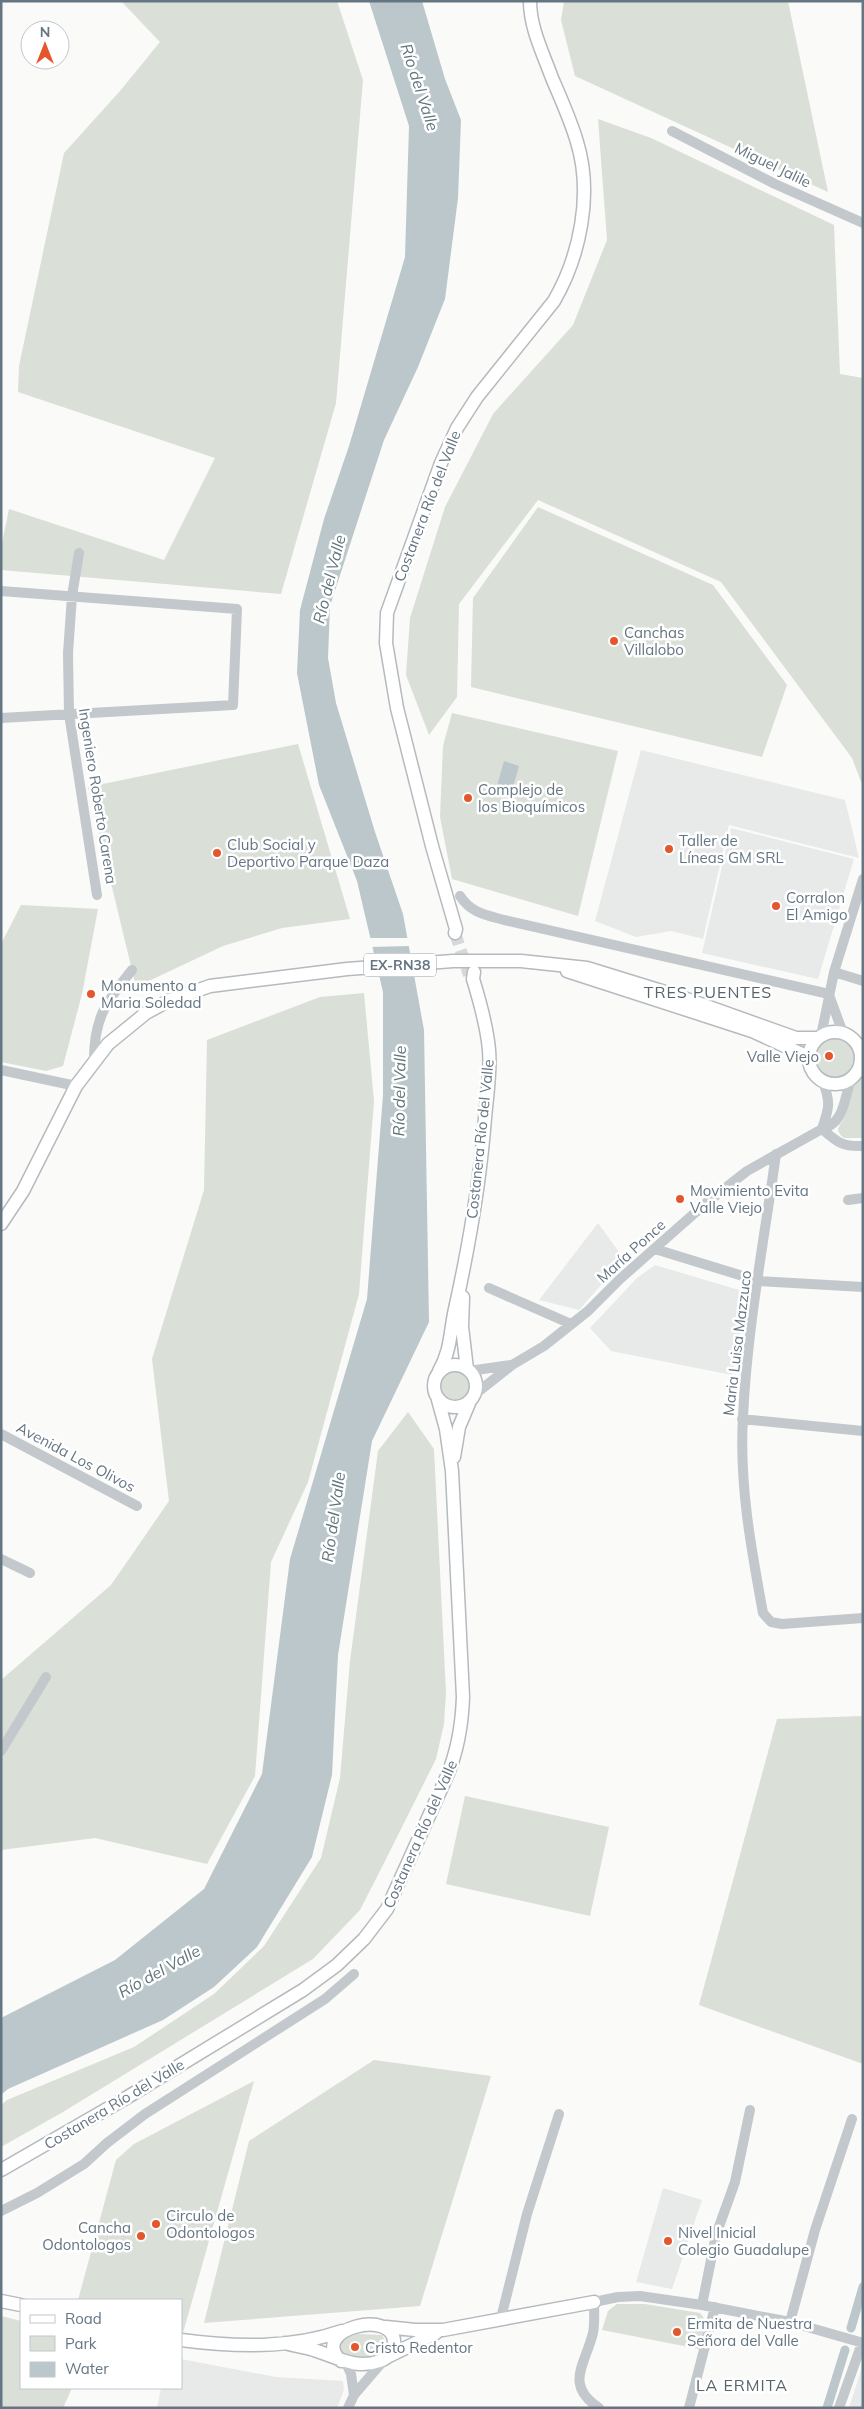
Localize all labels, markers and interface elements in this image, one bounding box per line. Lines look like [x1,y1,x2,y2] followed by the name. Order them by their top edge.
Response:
[20,20,70,70] north arrow
[40,23,50,41] text: N
[396,41,444,133] water label: Río del Valle
[732,138,814,192] street label: Miguel Jalile
[389,428,465,584] street label: Costanera Río del Valle
[308,532,350,625] water label: Río del Valle
[624,623,684,659] place label: Canchas Villalobo
[608,635,620,647] marker: Canchas Villalobo
[75,707,121,885] street label: Ingeniero Roberto Carena
[478,780,585,816] place label: Complejo de los Bioquímicos
[462,792,474,804] marker: Complejo de los Bioquímicos
[679,831,784,867] place label: Taller de Líneas GM SRL
[227,835,389,871] place label: Club Social y Deportivo Parque Daza
[663,843,675,855] marker: Taller de Líneas GM SRL
[211,847,223,859] marker: Club Social y Deportivo Parque Daza
[786,888,848,924] place label: Corralon El Amigo
[770,900,782,912] marker: Corralon El Amigo
[364,954,436,976] road number: EX-RN38
[101,976,201,1012] place label: Monumento a Maria Soledad
[644,982,772,1002] district label: TRES PUENTES
[85,988,97,1000] marker: Monumento a Maria Soledad
[388,1045,410,1136] water label: Río del Valle
[747,1047,819,1066] place label: Valle Viejo
[823,1050,835,1062] marker: Valle Viejo
[462,1058,498,1220] street label: Costanera Río del Valle
[690,1181,809,1217] place label: Movimiento Evita Valle Viejo
[674,1193,686,1205] marker: Movimiento Evita Valle Viejo
[593,1215,669,1287] street label: María Ponce
[719,1269,755,1417] street label: Maria Luisa Mazzuco
[13,1418,139,1496] street label: Avenida Los Olivos
[317,1470,349,1563] water label: Río del Valle
[379,1757,461,1911] street label: Costanera Río del Valle
[115,1940,204,2002] water label: Río del Valle
[40,2055,188,2153] street label: Costanera Río del Valle
[166,2206,255,2242] place label: Circulo de Odontologos
[42,2218,131,2254] place label: Cancha Odontologos
[150,2218,162,2230] marker: Circulo de Odontologos
[678,2223,809,2259] place label: Nivel Inicial Colegio Guadalupe
[135,2230,147,2242] marker: Cancha Odontologos
[662,2235,674,2247] marker: Nivel Inicial Colegio Guadalupe
[20,2299,182,2389] legend
[65,2309,102,2328] text: Road
[687,2314,812,2350] place label: Ermita de Nuestra Señora del Valle
[671,2326,683,2338] marker: Ermita de Nuestra Señora del Valle
[65,2334,97,2353] text: Park
[365,2338,473,2357] place label: Cristo Redentor
[349,2341,361,2353] marker: Cristo Redentor
[65,2359,109,2378] text: Water
[696,2375,788,2395] district label: LA ERMITA

